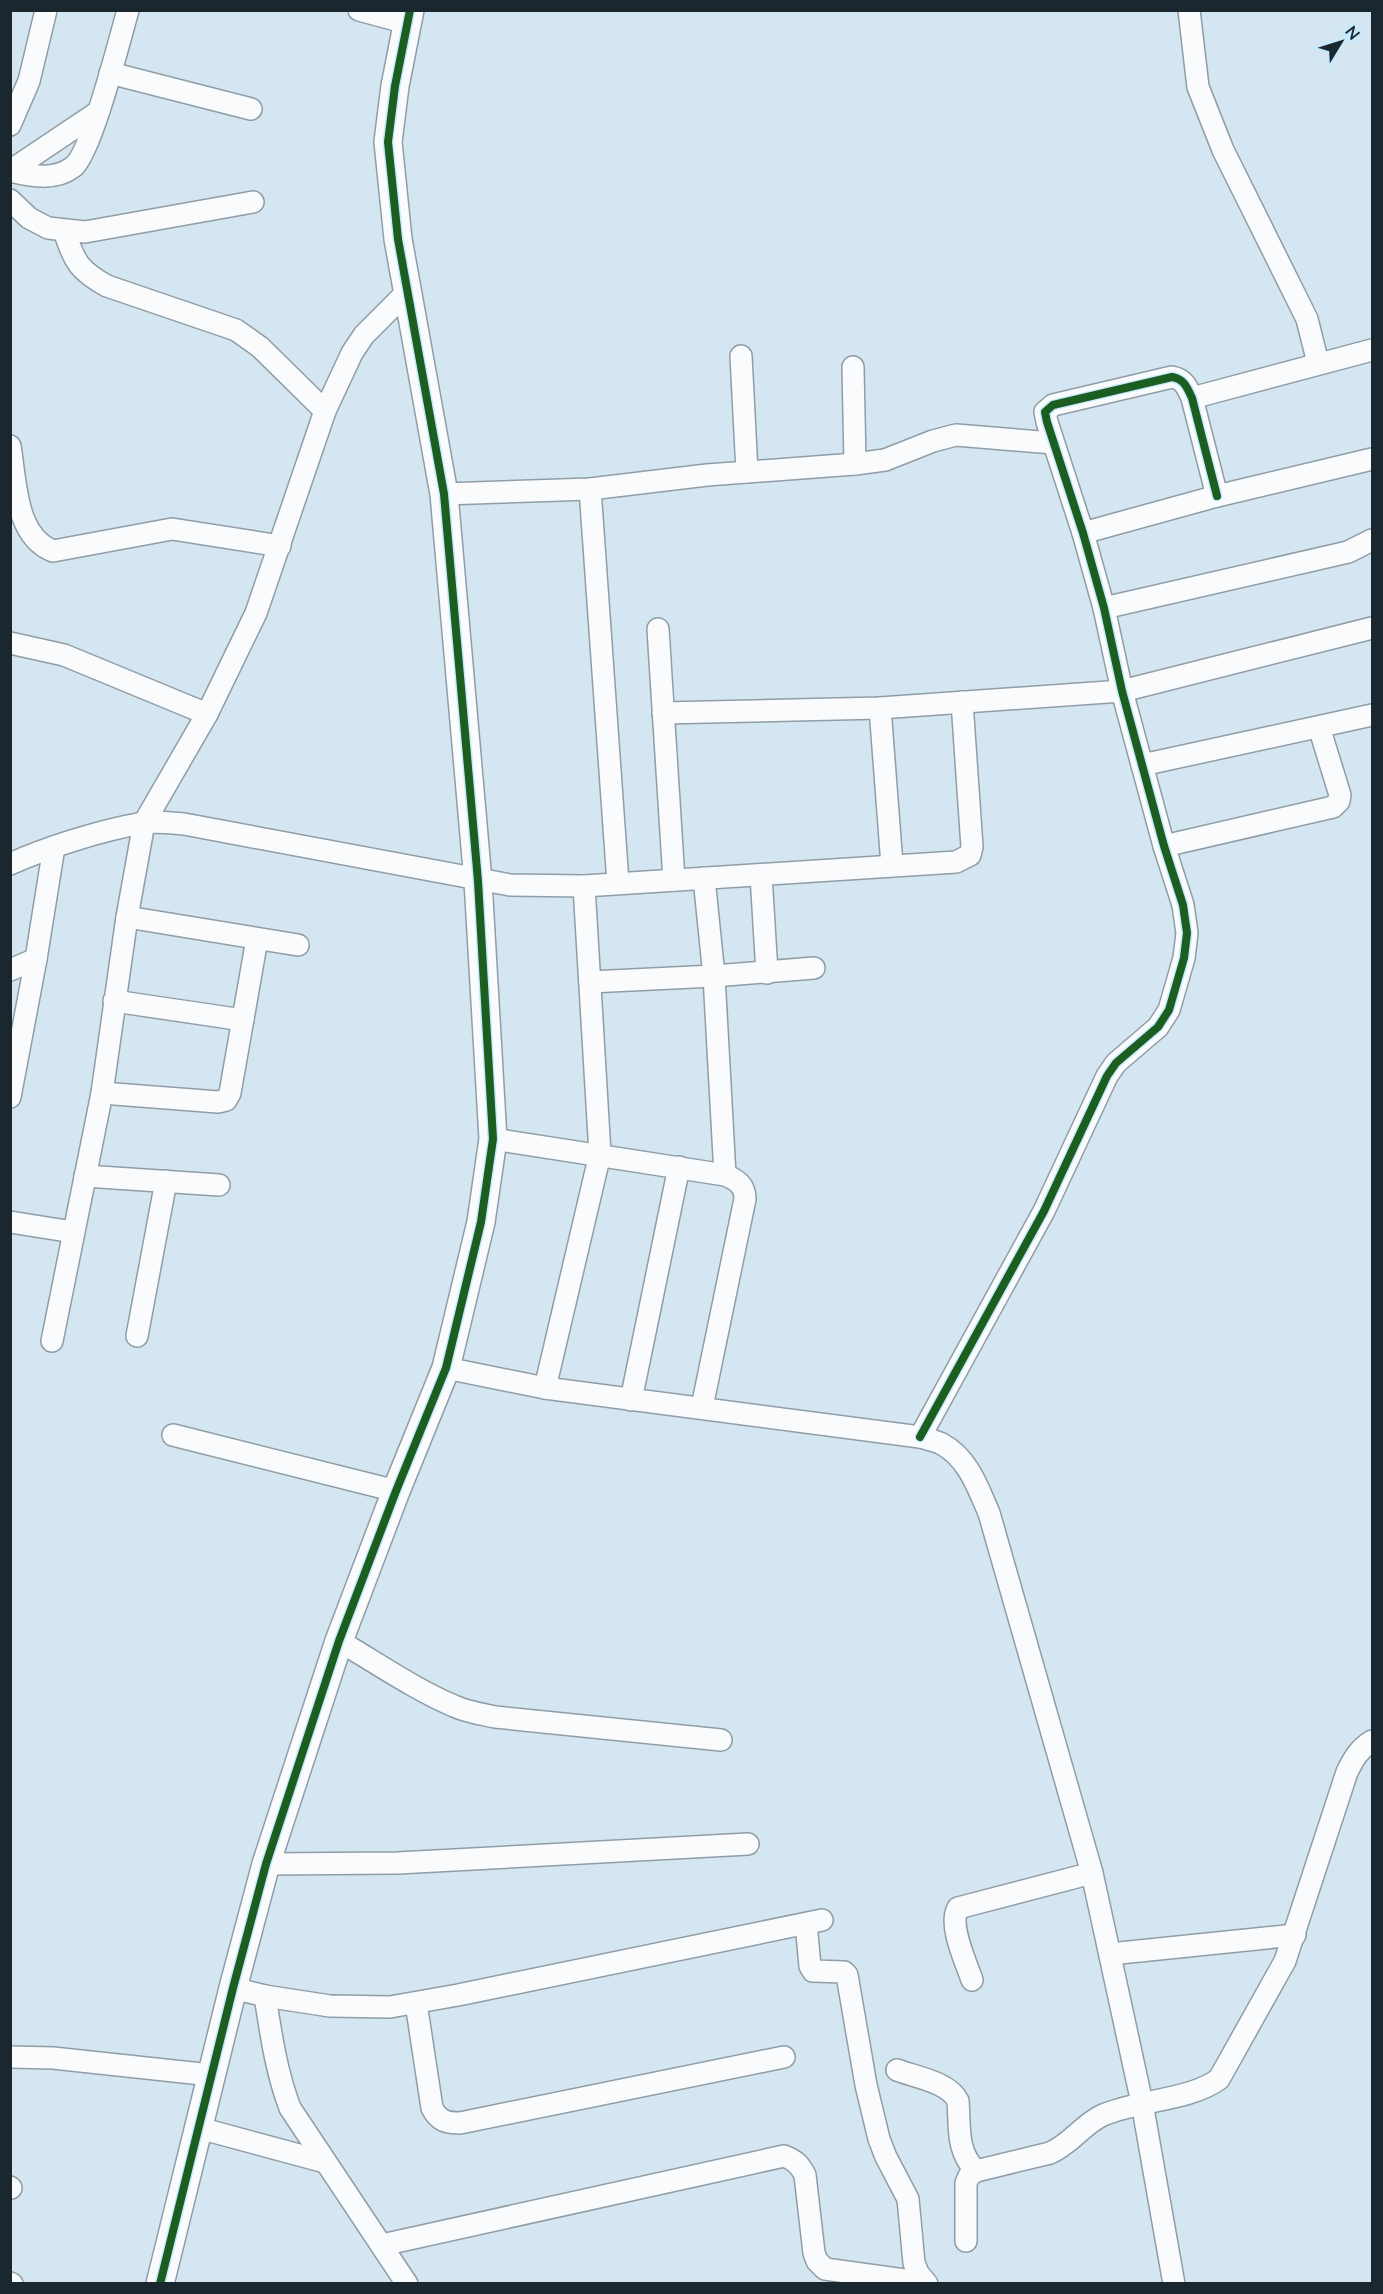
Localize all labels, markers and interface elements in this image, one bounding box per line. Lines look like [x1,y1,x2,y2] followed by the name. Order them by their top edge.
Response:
[1311,12,1371,72] north arrow
[1342,22,1364,43] text: N

